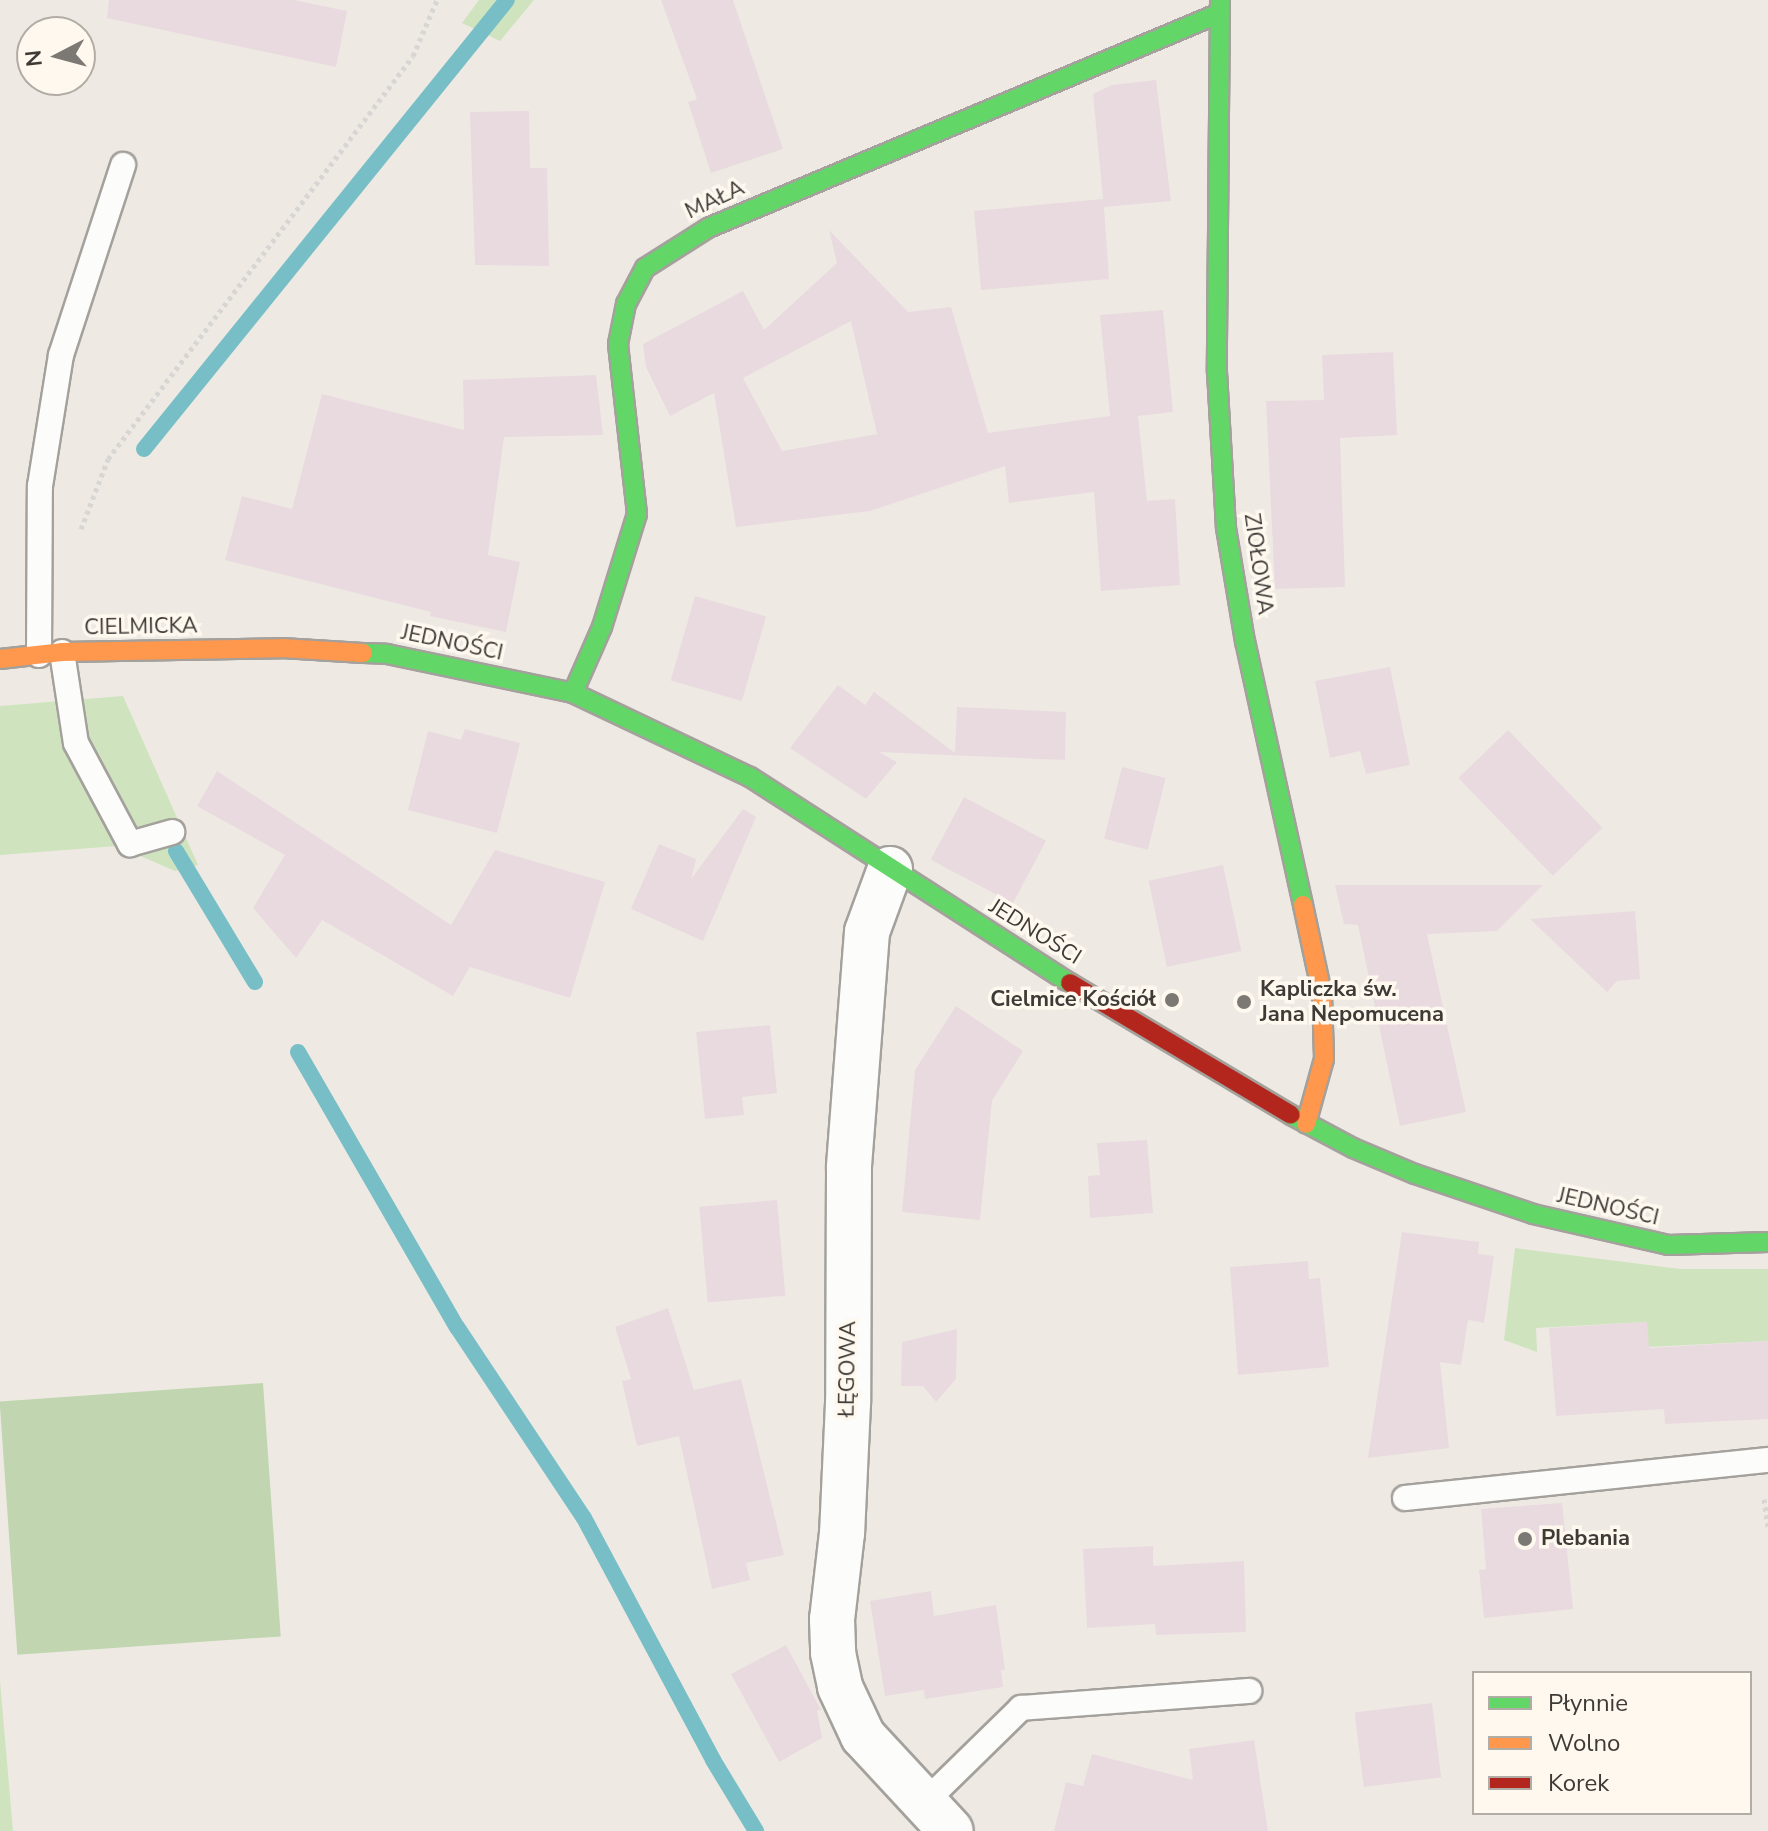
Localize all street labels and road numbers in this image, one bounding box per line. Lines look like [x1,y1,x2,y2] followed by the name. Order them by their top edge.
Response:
[681,175,749,225] street label: MAŁA
[1238,512,1278,616] street label: ZIOŁOWA
[84,613,198,641] street label: CIELMICKA
[399,619,505,667] street label: JEDNOŚCI
[984,893,1086,971] street label: JEDNOŚCI
[1555,1183,1661,1231] street label: JEDNOŚCI
[834,1321,862,1417] street label: ŁĘGOWA

